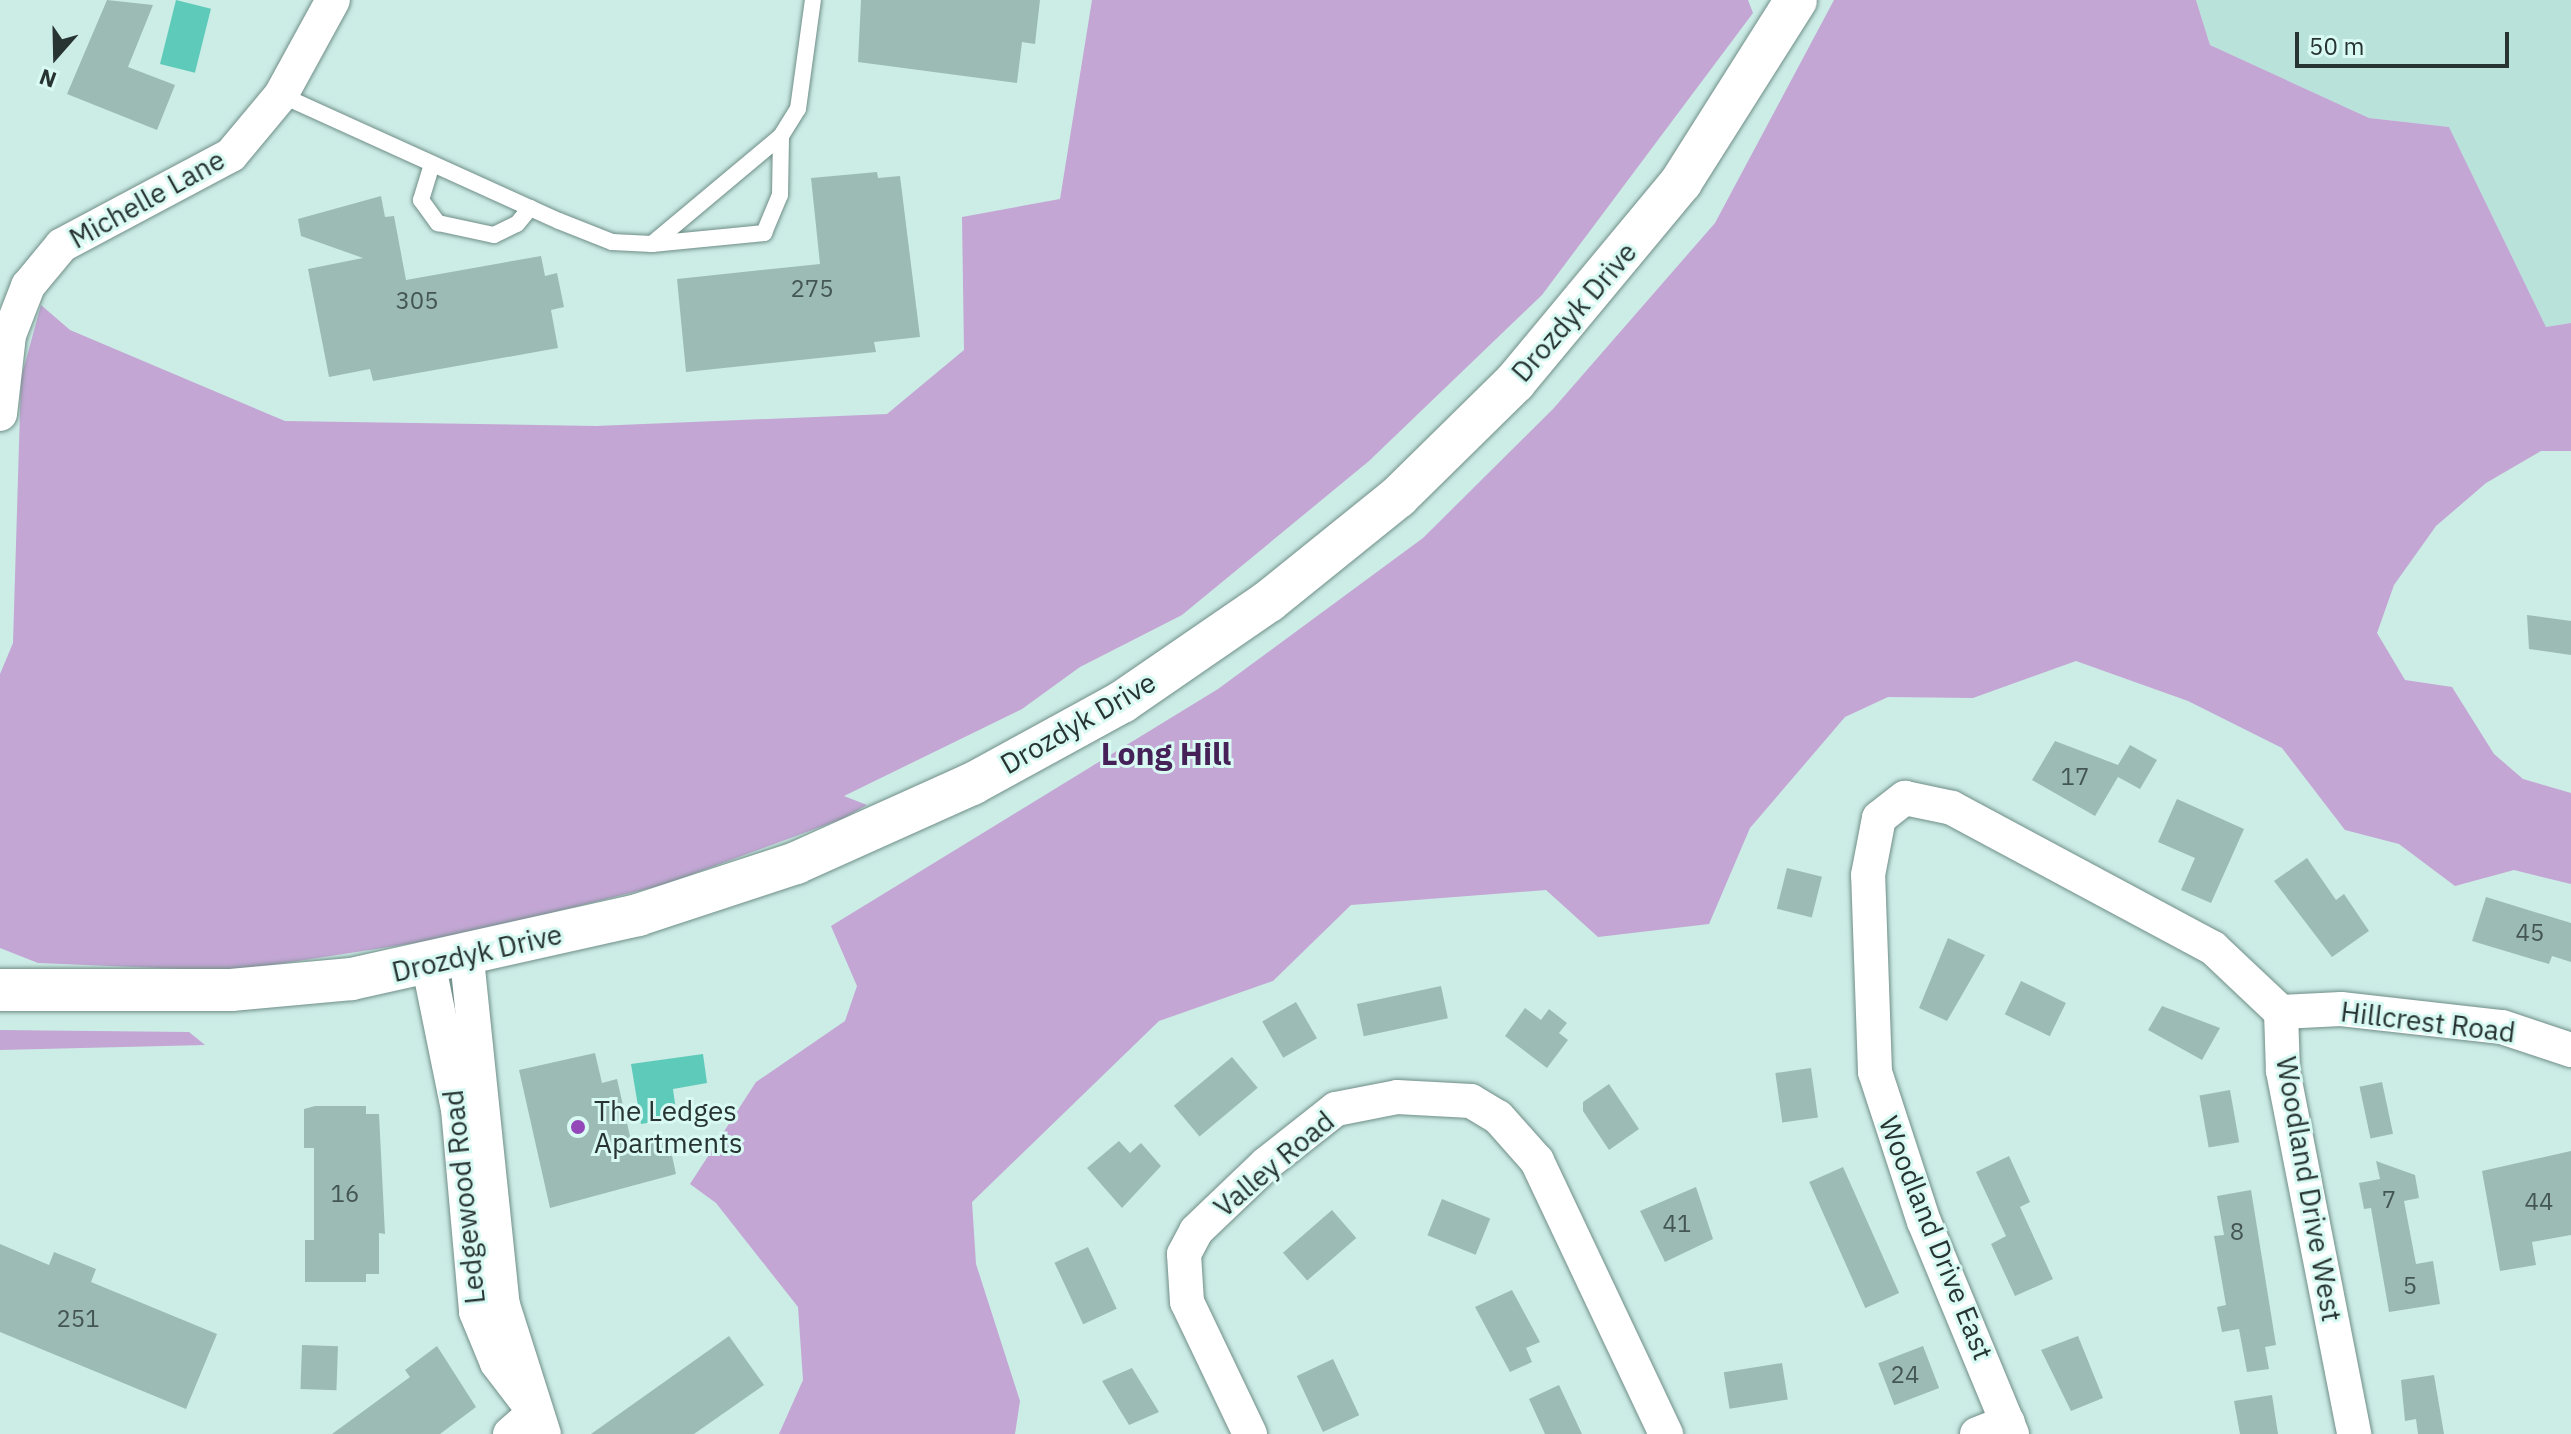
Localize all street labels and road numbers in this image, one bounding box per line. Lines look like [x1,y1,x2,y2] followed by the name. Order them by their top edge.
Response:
[63,143,231,255] street label: Michelle Lane
[1504,235,1644,389] street label: Drozdyk Drive
[994,665,1162,781] street label: Drozdyk Drive
[389,917,565,989] street label: Drozdyk Drive
[2339,995,2517,1049] street label: Hillcrest Road
[2269,1054,2349,1324] street label: Woodland Drive West
[436,1088,492,1306] street label: Ledgewood Road
[1207,1104,1341,1224] street label: Valley Road
[1872,1111,2000,1365] street label: Woodland Drive East

